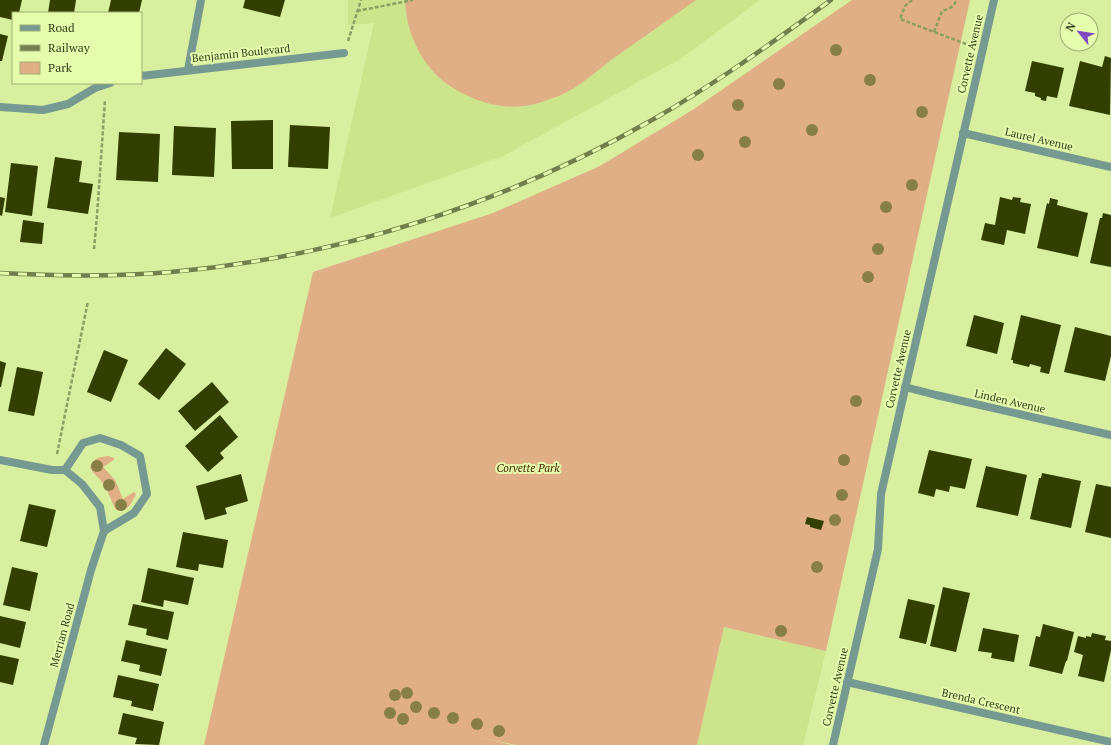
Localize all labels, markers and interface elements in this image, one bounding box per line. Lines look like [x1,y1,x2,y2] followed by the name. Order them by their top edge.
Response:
[12,12,142,84] legend
[1059,12,1099,52] north arrow
[954,13,986,95] street label: Corvette Avenue
[1062,19,1079,34] text: N
[48,20,75,35] text: Road
[48,40,91,55] text: Railway
[191,41,291,65] street label: Benjamin Boulevard
[48,60,73,75] text: Park
[1004,124,1075,154] street label: Laurel Avenue
[882,328,914,410] street label: Corvette Avenue
[973,386,1047,416] street label: Linden Avenue
[496,461,560,475] park label: Corvette Park
[47,601,77,669] street label: Merrian Road
[819,646,851,728] street label: Corvette Avenue
[940,685,1022,717] street label: Brenda Crescent

